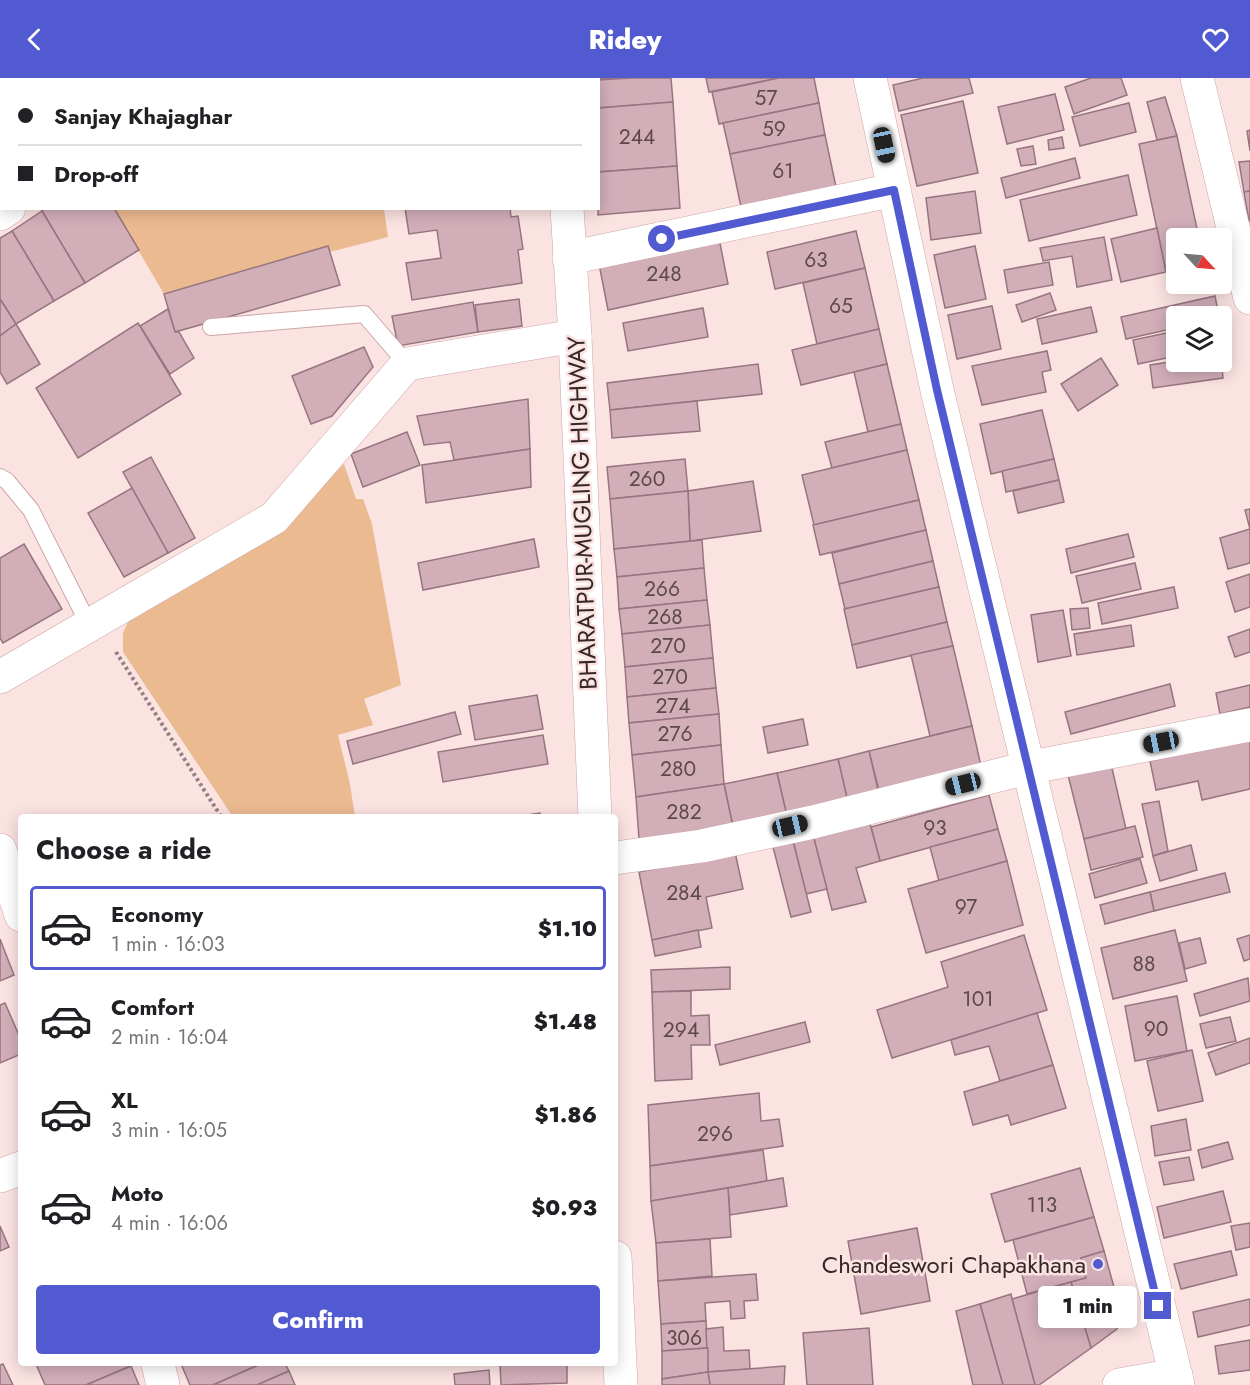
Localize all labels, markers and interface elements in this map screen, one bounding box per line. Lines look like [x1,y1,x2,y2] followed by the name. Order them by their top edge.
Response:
[588,20,662,59] text: Ridey
[18,23,51,56] icon: back
[1199,23,1232,56] icon: heart
[755,83,777,113] house number: 57
[54,100,233,132] text: Sanjay Khajaghar
[762,114,786,144] house number: 59
[619,122,655,152] house number: 244
[871,126,897,164] car
[772,156,794,186] house number: 61
[54,158,138,190] text: Drop-off
[648,225,675,252] route start
[1166,228,1232,294] north arrow
[1166,228,1232,372] map controls
[804,245,828,275] house number: 63
[646,259,682,289] house number: 248
[829,291,853,321] house number: 65
[1166,306,1232,372] button: layers
[558,335,606,690] street label: BHARATPUR-MUGLING HIGHWAY
[629,464,665,494] house number: 260
[644,574,680,604] house number: 266
[647,602,683,632] house number: 268
[650,631,686,661] house number: 270
[652,662,688,692] house number: 270
[655,691,691,721] house number: 274
[657,719,693,749] house number: 276
[1142,730,1180,754] car
[660,754,696,784] house number: 280
[943,771,983,797] car
[666,797,702,827] house number: 282
[770,813,810,839] car
[923,813,947,843] house number: 93
[36,830,211,869] text: Choose a ride
[666,878,702,908] house number: 284
[955,892,977,922] house number: 97
[111,898,203,930] text: Economy
[39,901,93,955] icon: car
[538,912,597,944] text: $1.10
[111,930,225,959] text: 1 min · 16:03
[1133,949,1155,979] house number: 88
[962,984,994,1014] house number: 101
[111,991,194,1023] text: Comfort
[39,994,93,1048] icon: car
[534,1005,597,1037] text: $1.48
[1144,1014,1168,1044] house number: 90
[663,1015,699,1045] house number: 294
[111,1023,228,1052] text: 2 min · 16:04
[111,1084,138,1116] text: XL
[39,1087,93,1141] icon: car
[535,1098,597,1130] text: $1.86
[111,1116,227,1145] text: 3 min · 16:05
[697,1119,733,1149] house number: 296
[111,1177,164,1209] text: Moto
[39,1180,93,1234] icon: car
[1027,1190,1057,1220] house number: 113
[531,1191,597,1223] text: $0.93
[111,1209,228,1238] text: 4 min · 16:06
[822,1247,1086,1282] place label: Chandeswori Chapakhana
[1091,1257,1105,1271] marker: Chandeswori Chapakhana
[36,1285,600,1354] button: Confirm
[1038,1285,1137,1327] callout: 1 min
[1062,1292,1113,1321] text: 1 min
[1144,1292,1171,1319] route end
[666,1323,702,1353] house number: 306

